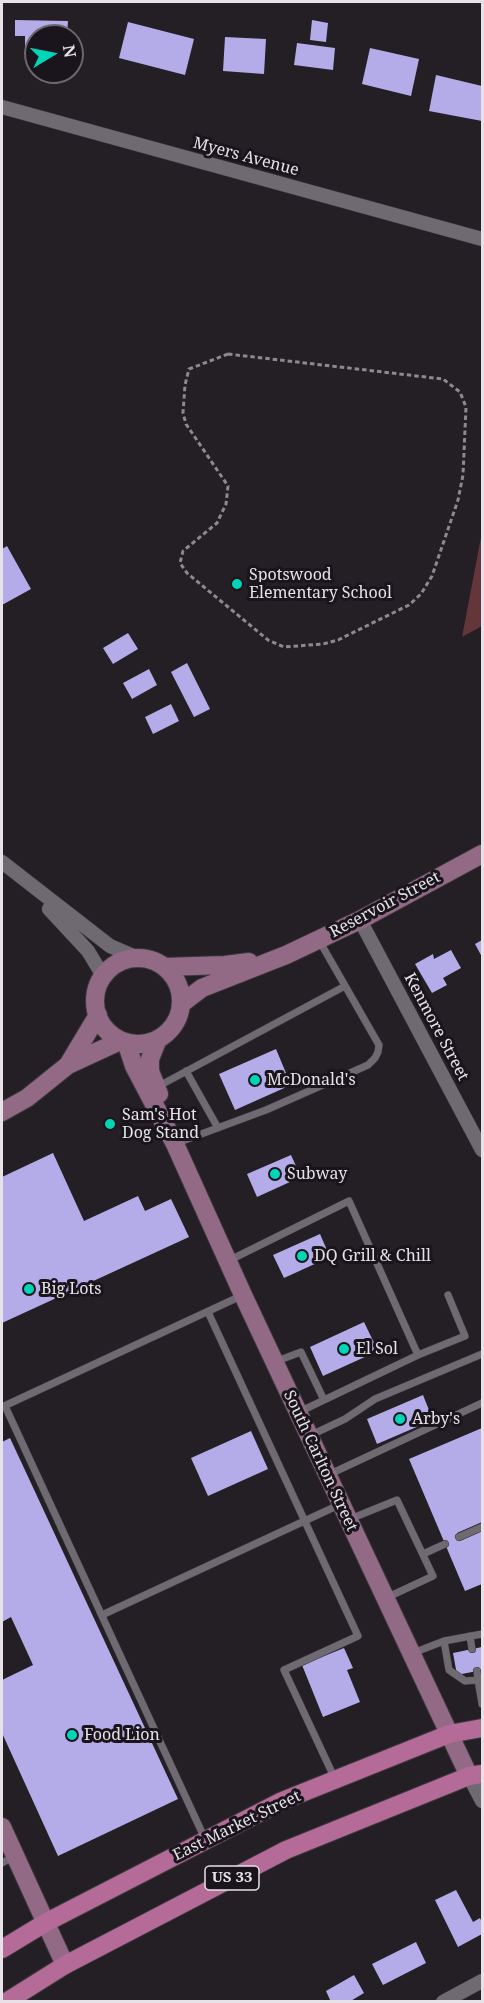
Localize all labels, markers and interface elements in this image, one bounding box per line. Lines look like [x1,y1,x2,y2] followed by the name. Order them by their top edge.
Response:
[24,24,84,84] north arrow
[58,43,82,59] text: N
[191,134,301,180] street label: Myers Avenue
[249,565,392,603] place label: Spotswood Elementary School
[230,577,244,591] marker: Spotswood Elementary School
[326,868,444,942] street label: Reservoir Street
[400,970,472,1084] street label: Kenmore Street
[267,1070,356,1090] place label: McDonald's
[248,1073,262,1087] marker: McDonald's
[122,1105,199,1143] place label: Sam's Hot Dog Stand
[103,1117,117,1131] marker: Sam's Hot Dog Stand
[287,1164,347,1184] place label: Subway
[268,1167,282,1181] marker: Subway
[314,1246,431,1266] place label: DQ Grill & Chill
[295,1249,309,1263] marker: DQ Grill & Chill
[41,1279,101,1299] place label: Big Lots
[22,1282,36,1296] marker: Big Lots
[356,1339,398,1359] place label: El Sol
[337,1342,351,1356] marker: El Sol
[279,1387,361,1535] street label: South Carlton Street
[412,1409,460,1429] place label: Arby's
[393,1412,407,1426] marker: Arby's
[84,1725,160,1745] place label: Food Lion
[65,1728,79,1742] marker: Food Lion
[170,1787,304,1865] street label: East Market Street
[205,1866,259,1890] road number: US 33

